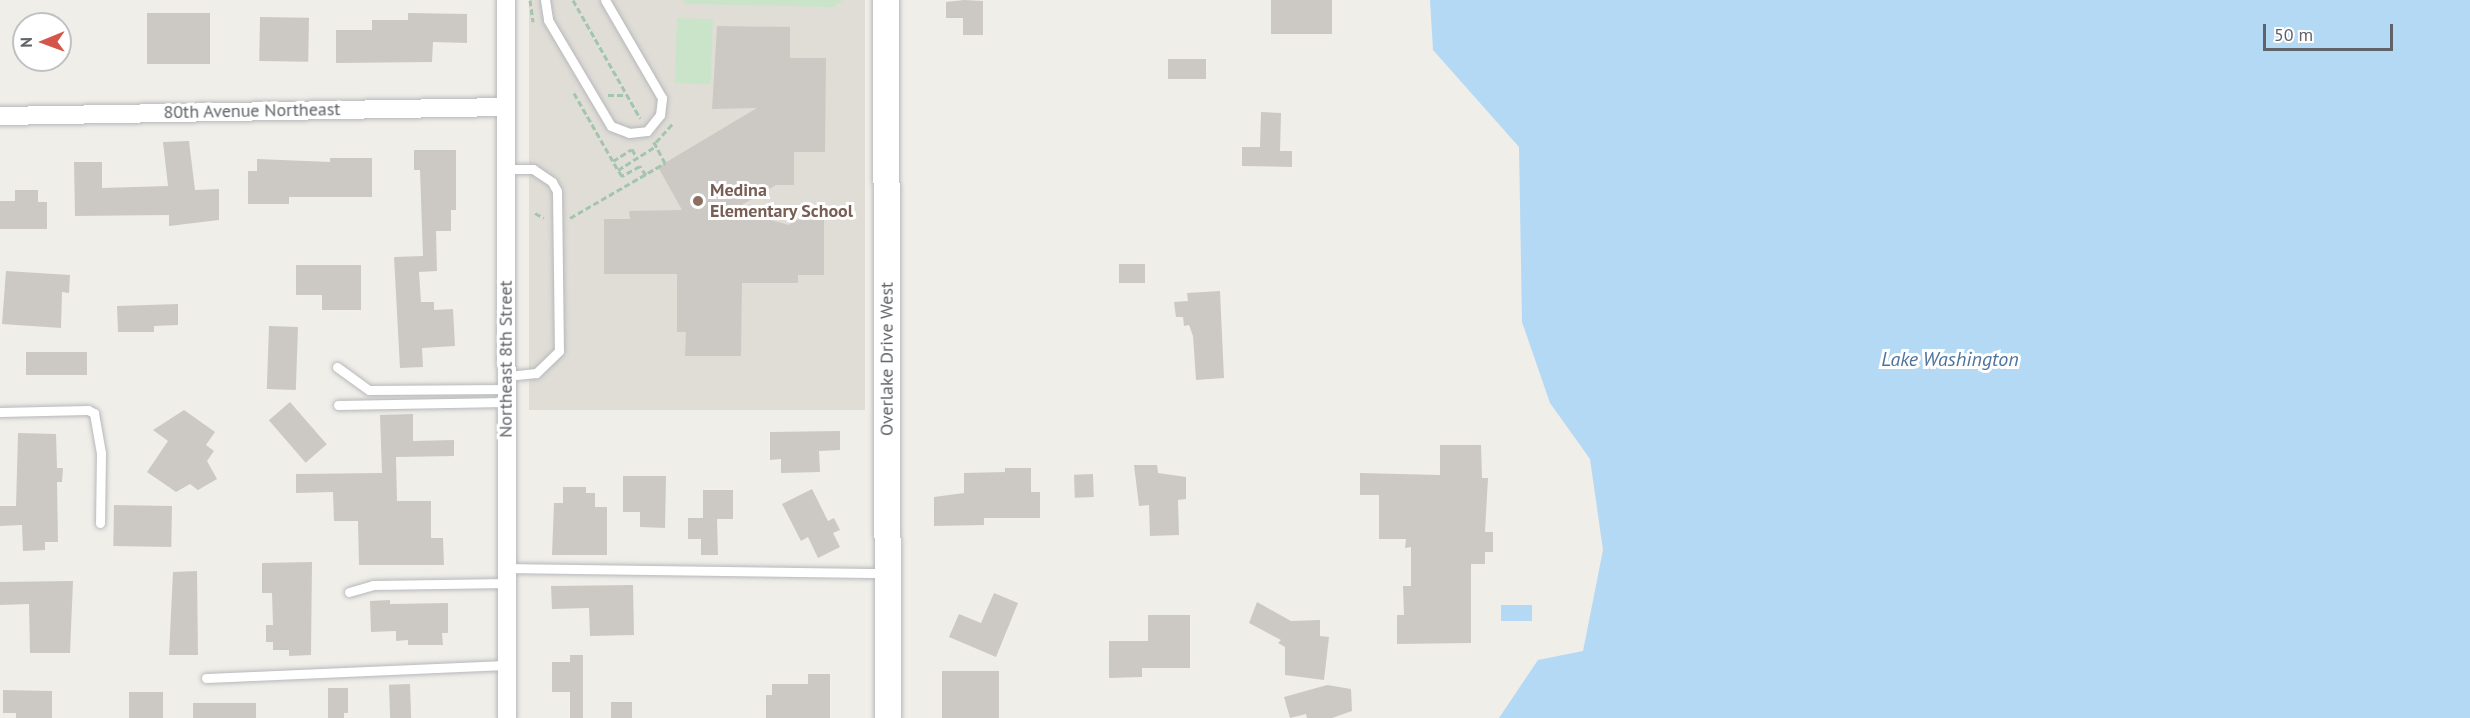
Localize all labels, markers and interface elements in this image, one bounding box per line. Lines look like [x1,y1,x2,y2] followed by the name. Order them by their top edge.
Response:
[12,12,72,72] north arrow
[2266,12,2396,50] scale bar
[2274,23,2313,46] text: 50 m
[16,37,36,48] text: N
[163,99,341,123] street label: 80th Avenue Northeast
[710,180,854,222] place label: Medina Elementary School
[691,194,705,208] marker: Medina Elementary School
[495,280,517,438] street label: Northeast 8th Street
[876,282,898,436] street label: Overlake Drive West
[1881,347,2019,371] water label: Lake Washington

